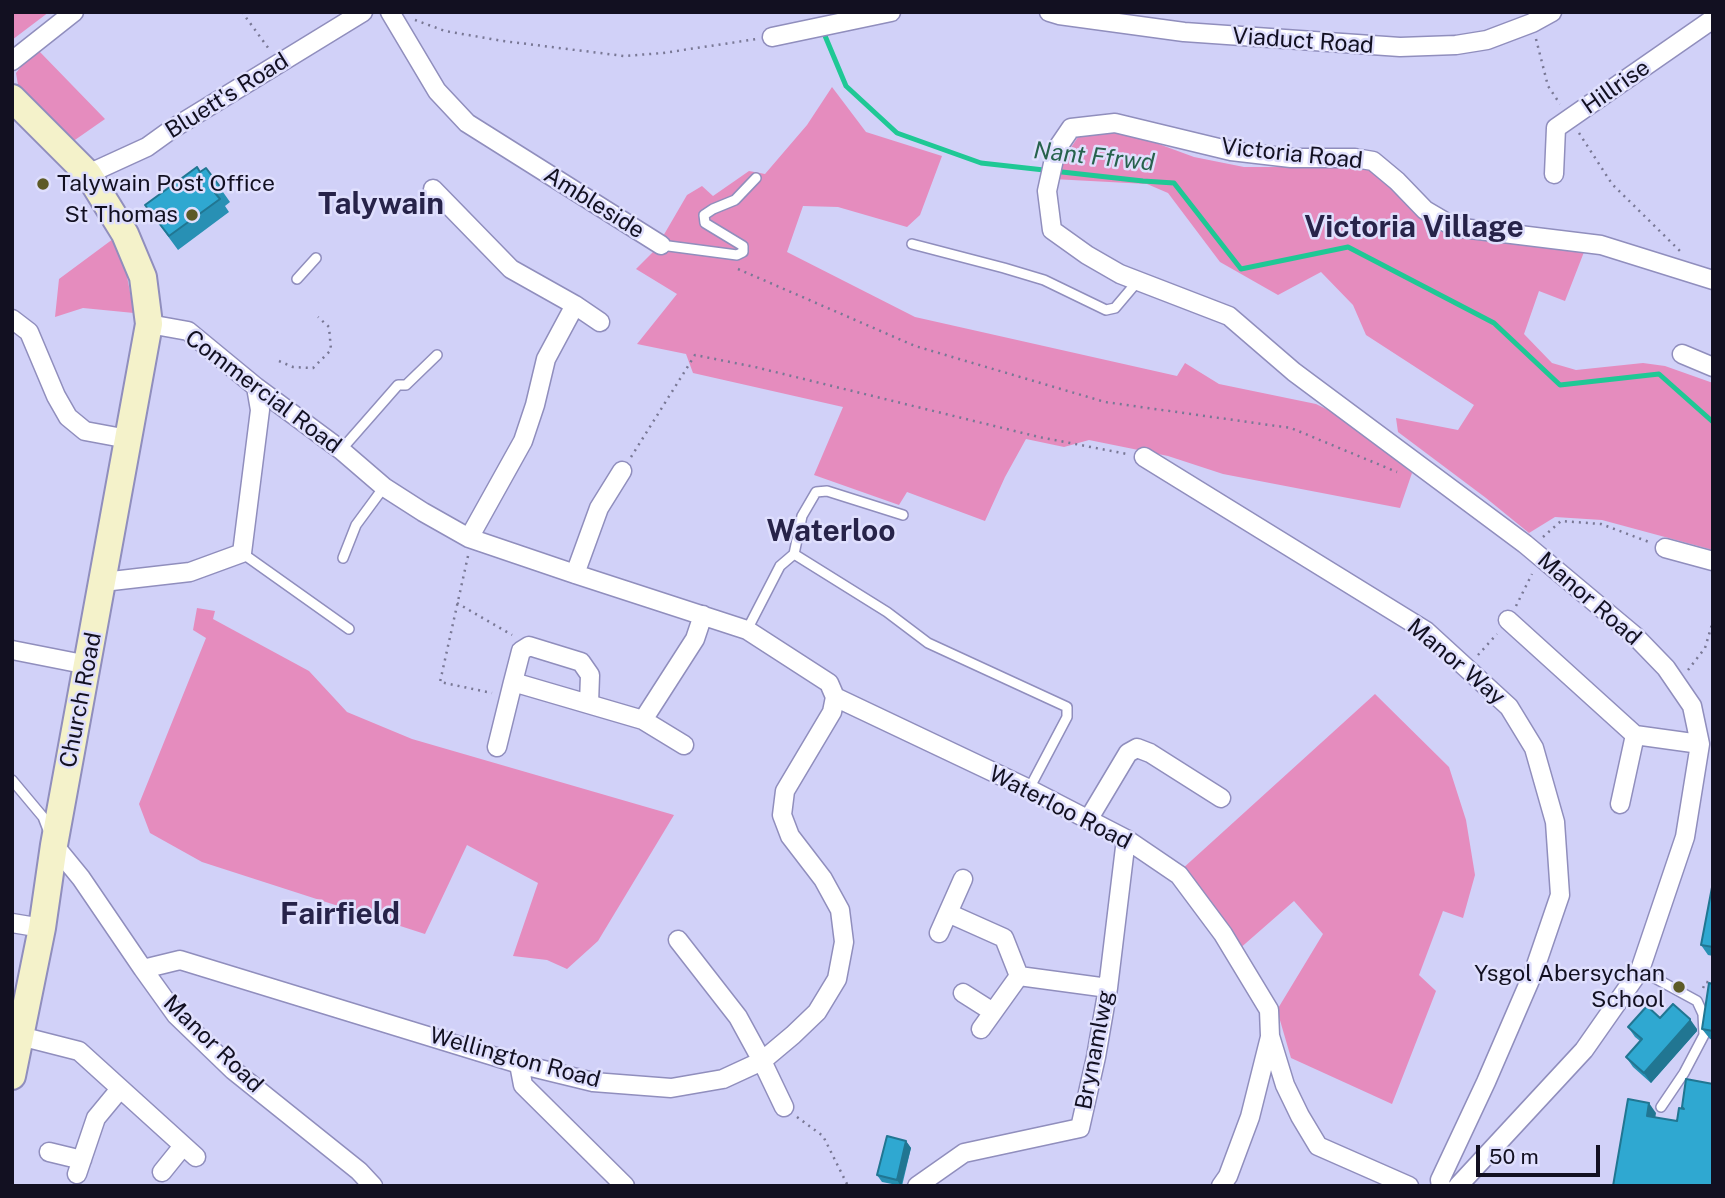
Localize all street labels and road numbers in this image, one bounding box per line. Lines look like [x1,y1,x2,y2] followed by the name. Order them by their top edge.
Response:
[1231,22,1375,60] street label: Viaduct Road
[160,47,294,145] street label: Bluett's Road
[1577,54,1655,120] street label: Hillrise
[1220,133,1364,175] street label: Victoria Road
[539,161,649,245] street label: Ambleside
[180,324,346,460] street label: Commercial Road
[1532,546,1646,652] street label: Manor Road
[1401,613,1511,711] street label: Manor Way
[54,630,108,770] street label: Church Road
[984,760,1136,856] street label: Waterloo Road
[1070,988,1120,1112] street label: Brynamlwg
[157,989,269,1099] street label: Manor Road
[426,1022,604,1094] street label: Wellington Road

